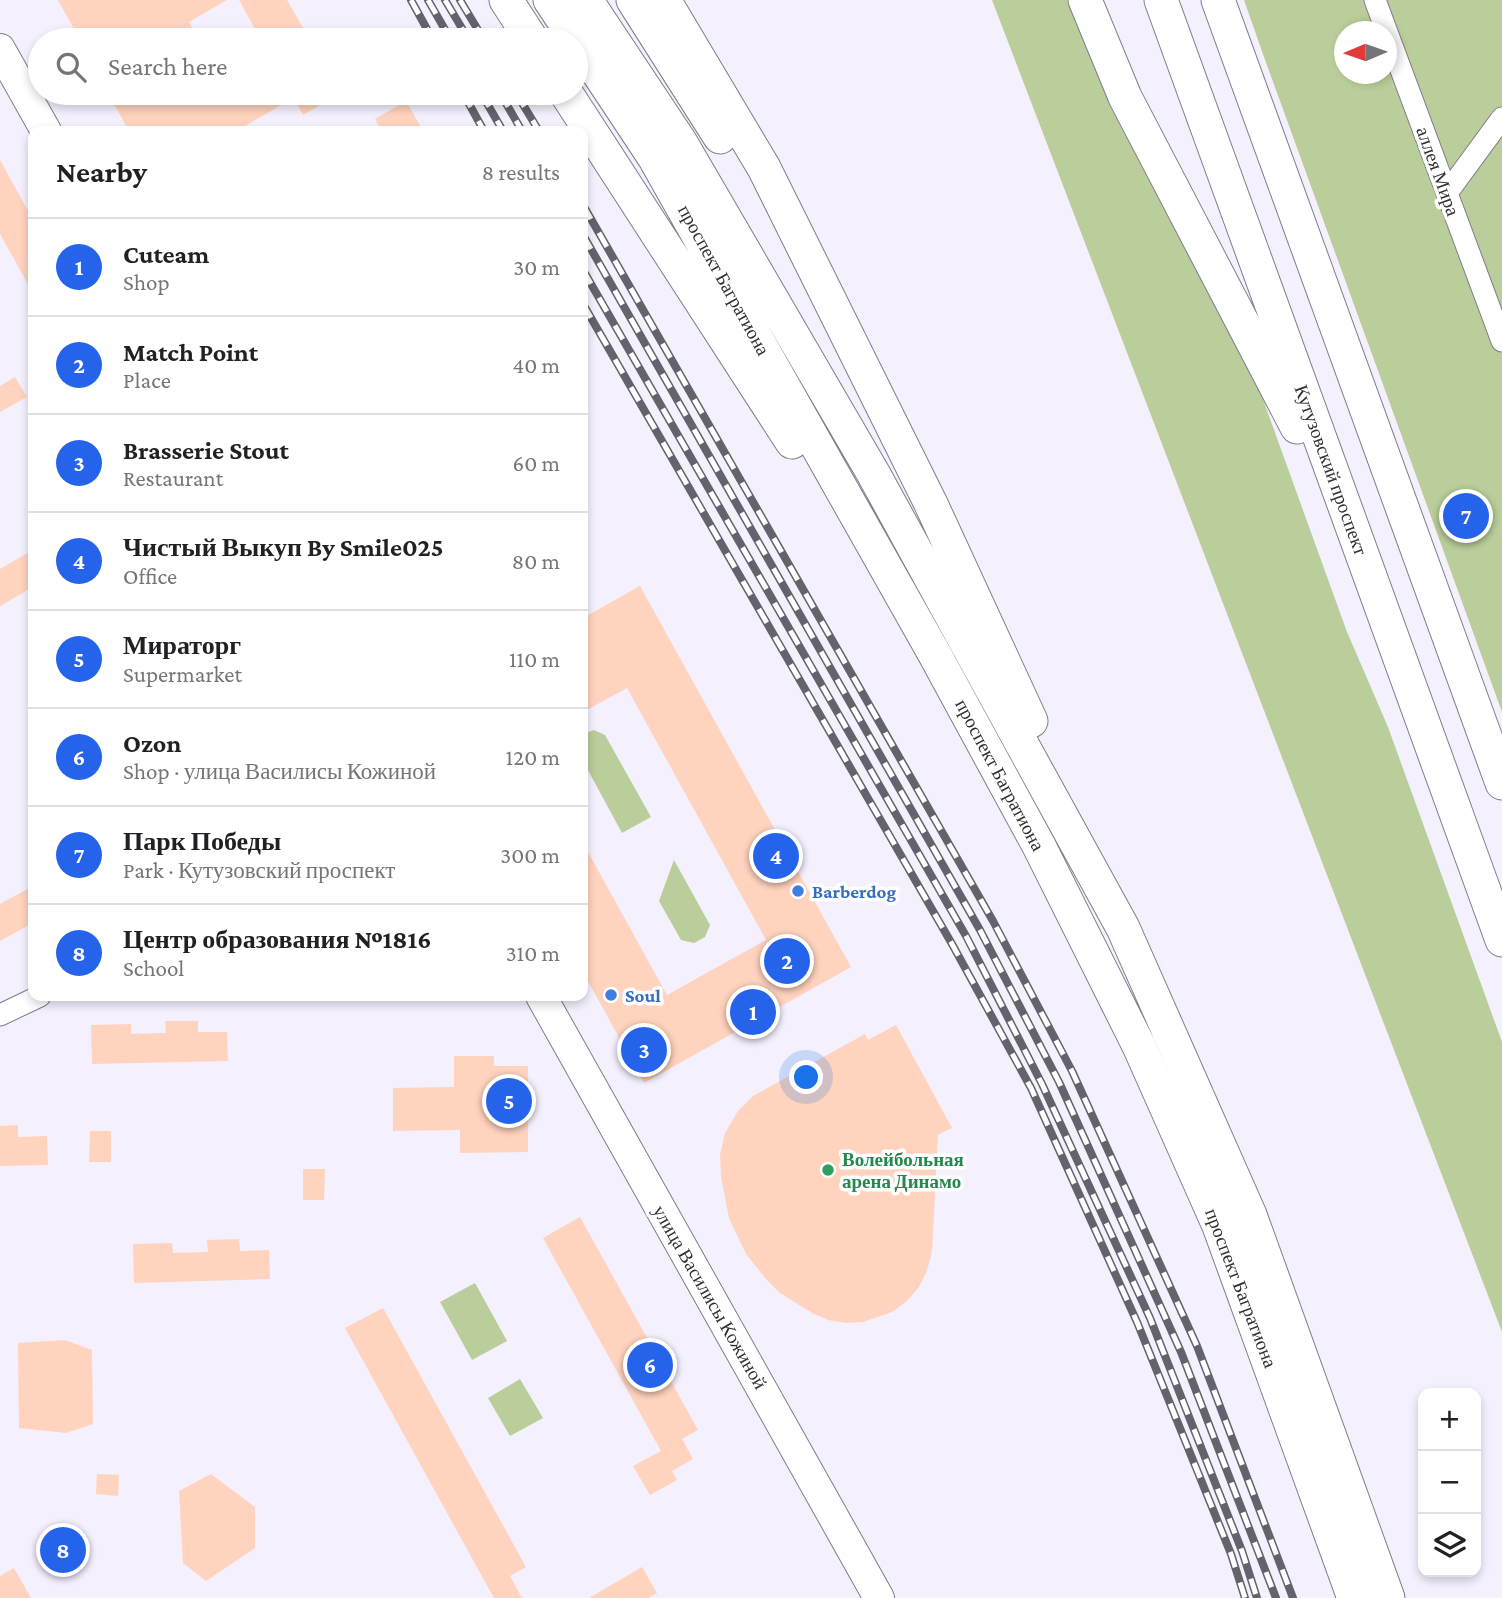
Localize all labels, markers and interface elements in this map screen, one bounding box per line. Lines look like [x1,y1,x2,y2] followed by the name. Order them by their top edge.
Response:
[1334,21,1397,84] north arrow
[28,28,588,105] search box
[52,48,90,86] icon: search
[108,52,227,81] text: Search here
[1412,124,1464,219] street label: аллея Мира
[56,155,147,188] text: Nearby
[482,159,560,185] text: 8 results
[674,201,774,359] street label: проспект Багратиона
[123,240,209,269] text: Cuteam
[75,254,83,280] text: 1
[513,254,560,280] text: 30 m
[123,269,170,295] text: Shop
[123,338,258,367] text: Match Point
[73,352,85,378] text: 2
[512,352,560,378] text: 40 m
[123,367,171,393] text: Place
[1290,382,1372,559] street label: Кутузовский проспект
[123,436,289,465] text: Brasserie Stout
[73,450,85,476] text: 3
[513,450,560,476] text: 60 m
[123,465,223,491] text: Restaurant
[1443,490,1489,542] pin: 7
[123,533,444,562] text: Чистый Выкуп By Smile025
[73,548,85,574] text: 4
[512,548,560,574] text: 80 m
[123,563,177,589] text: Office
[123,631,241,660] text: Мираторг
[73,646,85,672] text: 5
[509,646,560,672] text: 110 m
[123,661,242,687] text: Supermarket
[951,696,1049,855] street label: проспект Багратиона
[123,729,181,758] text: Ozon
[73,744,85,770] text: 6
[506,744,560,770] text: 120 m
[123,758,436,784] text: Shop · улица Василисы Кожиной
[123,827,281,856] text: Парк Победы
[753,830,799,882] pin: 4
[73,842,85,868] text: 7
[500,842,560,868] text: 300 m
[123,857,395,883] text: Park · Кутузовский проспект
[812,881,896,902] place label: Barberdog
[790,883,806,899] marker: Barberdog
[123,925,431,954] text: Центр образования №1816
[764,935,810,987] pin: 2
[72,940,86,966] text: 8
[506,940,560,966] text: 310 m
[123,955,184,981] text: School
[625,985,661,1006] place label: Soul
[730,986,776,1038] pin: 1
[603,987,619,1003] marker: Soul
[621,1024,667,1076] pin: 3
[789,1060,823,1094] your location
[486,1075,532,1127] pin: 5
[842,1149,964,1192] place label: Волейбольная арена Динамо
[820,1162,836,1178] marker: Волейбольная арена Динамо
[649,1201,771,1393] street label: улица Василисы Кожиной
[1201,1206,1281,1371] street label: проспект Багратиона
[627,1339,673,1391] pin: 6
[1418,1388,1481,1577] map controls
[1418,1388,1481,1451] button: +
[1418,1451,1481,1514] button: −
[1418,1514,1481,1577] button: layers
[40,1524,86,1576] pin: 8

